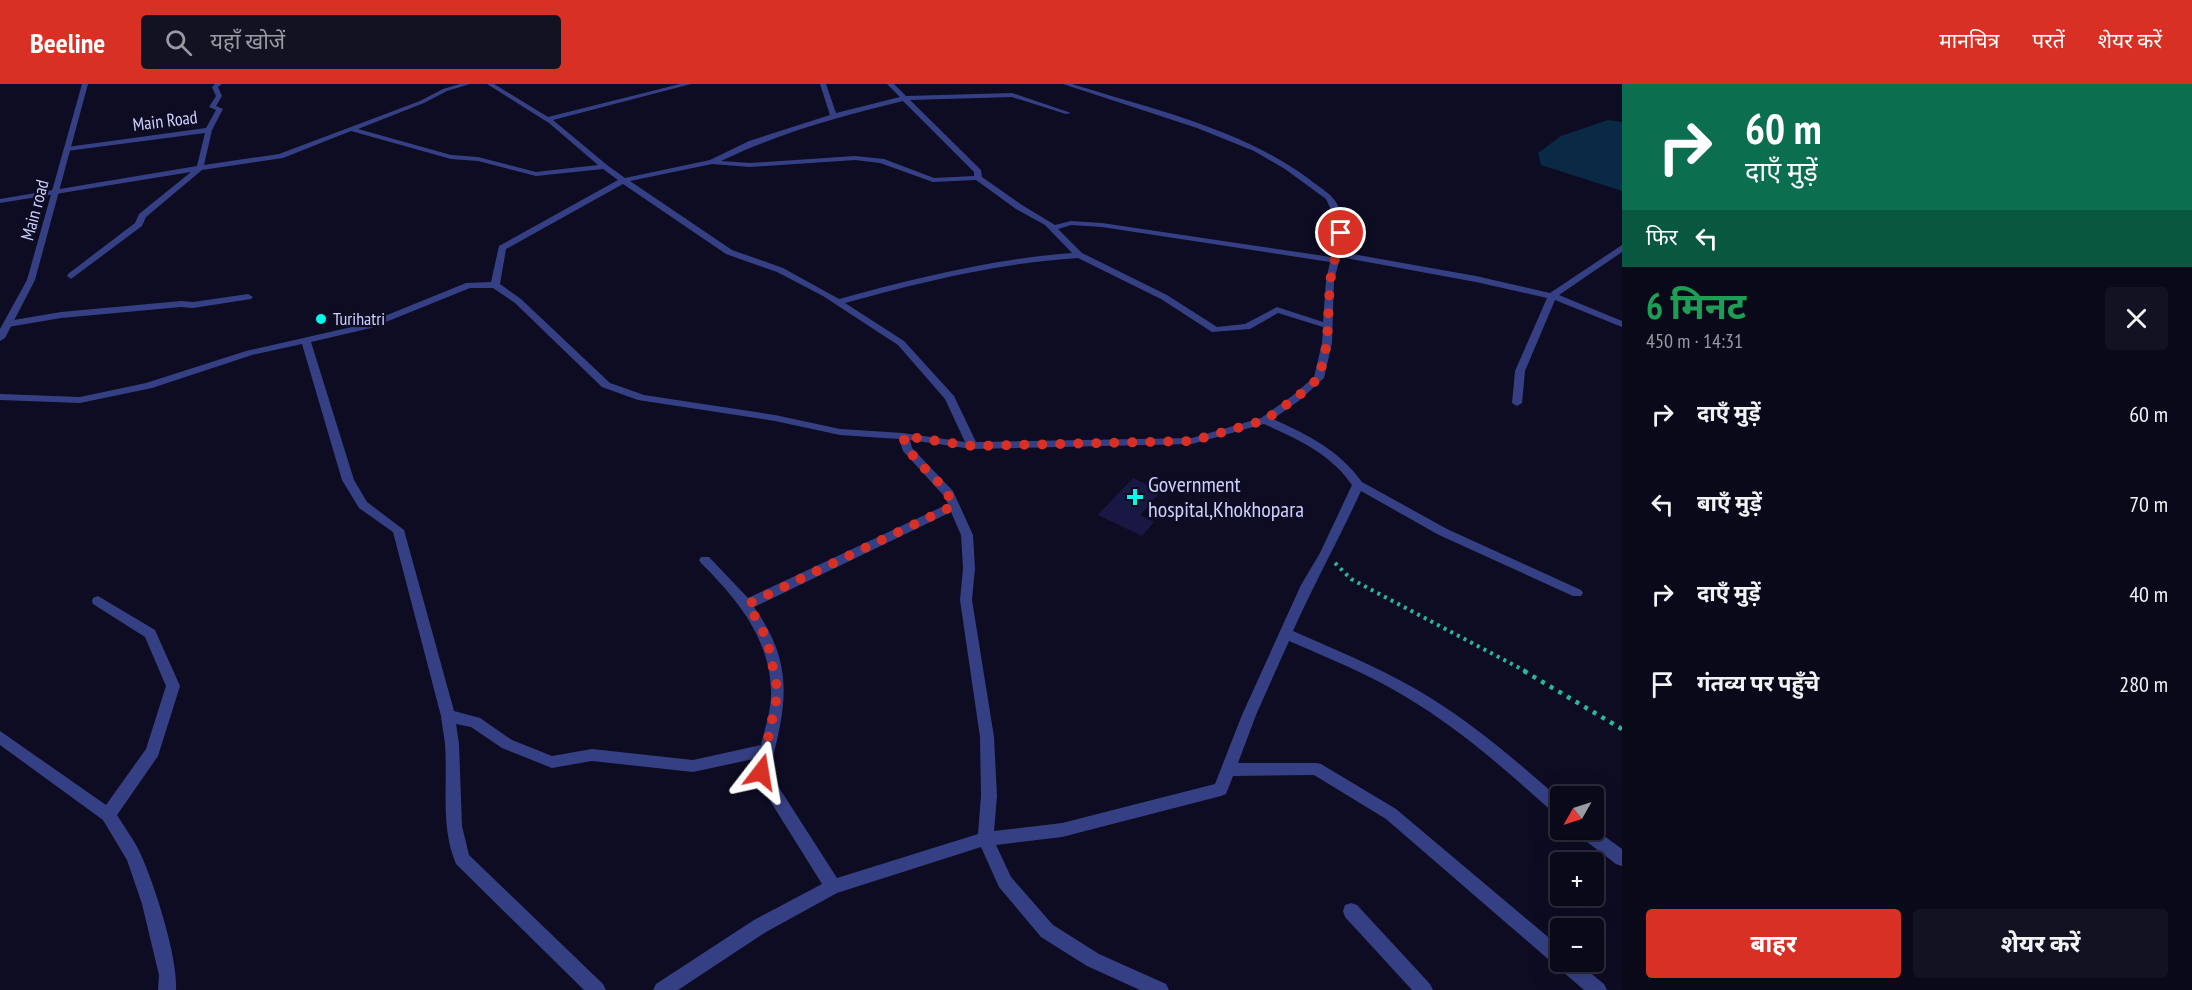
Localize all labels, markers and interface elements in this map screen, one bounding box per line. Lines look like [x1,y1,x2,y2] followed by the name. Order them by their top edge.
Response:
[141,15,561,69] search box
[30,24,105,61] text: Beeline
[162,26,195,59] icon: search
[210,27,285,55] text: यहाँ खोजें
[1939,27,1999,54] text: मानचित्र
[2032,27,2065,54] text: परतें
[2098,27,2162,54] text: शेयर करें
[1745,101,1822,156] text: 60 m
[131,105,199,136] street label: Main Road
[1646,108,1724,186] icon: right
[1745,154,1818,188] text: दाएँ मुड़ें
[15,177,54,243] street label: Main road
[1315,207,1366,258] pin
[1324,216,1357,249] icon: arrive
[1690,222,1723,255] icon: left
[1646,223,1678,251] text: फिर
[1646,282,1746,329] text: 6 मिनट
[2105,287,2168,350] button: close
[333,307,385,330] place label: Turihatri
[314,312,328,326] marker: Turihatri
[1646,328,1743,354] text: 450 m · 14:31
[1646,398,1679,431] icon: right
[1697,399,1761,427] text: दाएँ मुड़ें
[2129,400,2168,428] text: 60 m
[1148,470,1304,523] place label: Government hospital,Khokhopara
[1126,488,1144,506] marker: Government hospital,Khokhopara
[1646,488,1679,521] icon: left
[1697,489,1762,517] text: बाएँ मुड़ें
[2129,490,2168,518] text: 70 m
[1646,578,1679,611] icon: right
[1697,579,1761,607] text: दाएँ मुड़ें
[2129,580,2168,608] text: 40 m
[1646,668,1679,701] icon: arrive
[1697,669,1819,697] text: गंतव्य पर पहुँचे
[2119,670,2168,698] text: 280 m
[729,740,793,804] position arrow
[1550,786,1604,840] north arrow
[1550,786,1604,972] map controls
[1550,852,1604,906] button: +
[1646,909,1901,978] button: बाहर
[1913,909,2168,978] button: शेयर करें
[1550,918,1604,972] button: −

